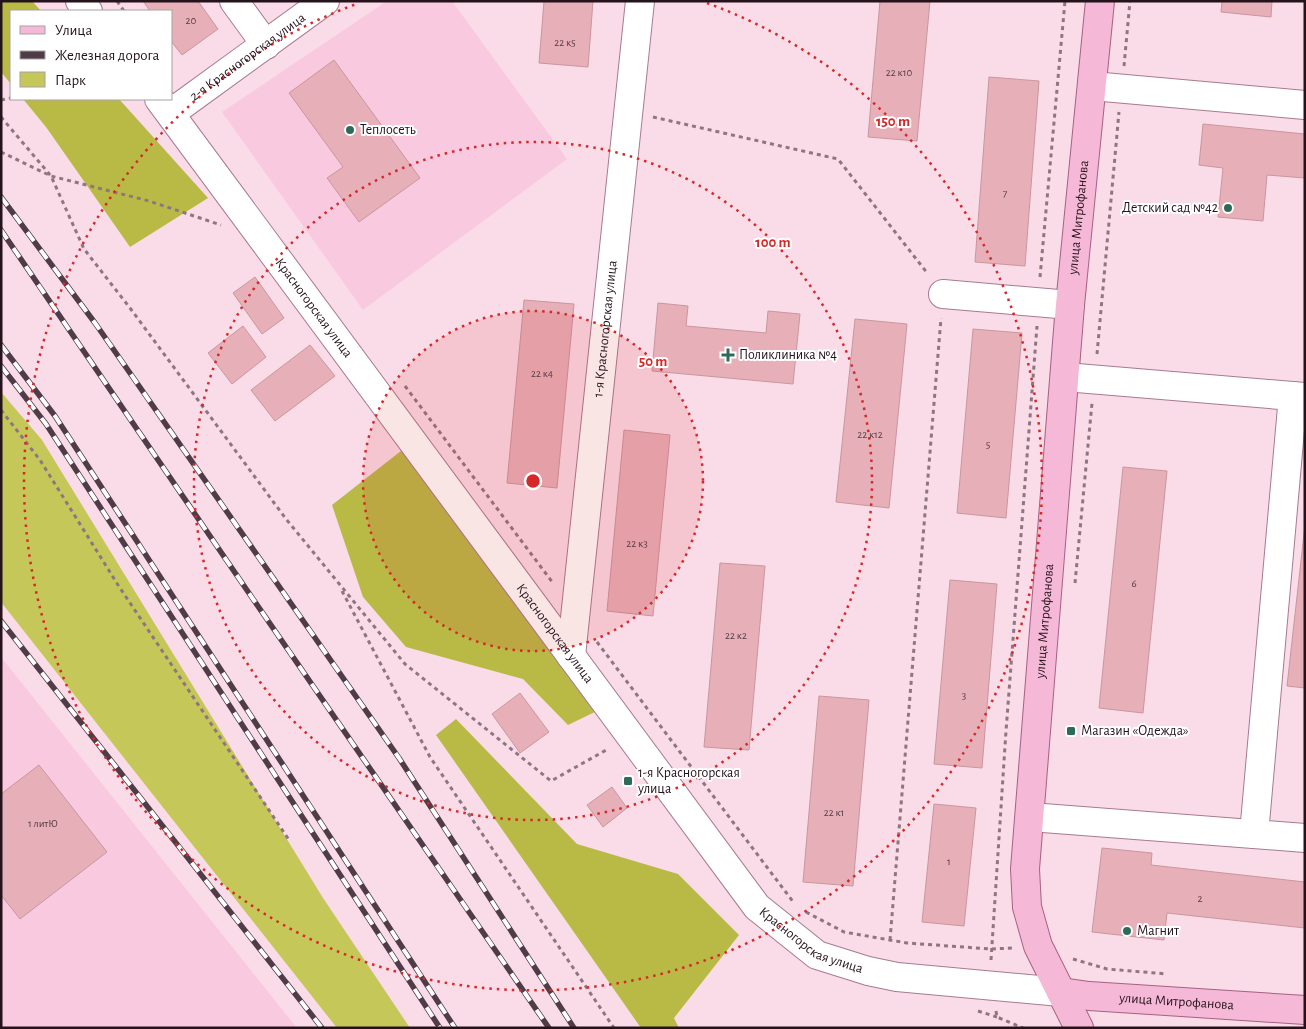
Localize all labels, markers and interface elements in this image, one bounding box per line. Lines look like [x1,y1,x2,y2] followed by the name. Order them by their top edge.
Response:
[10,10,172,100] legend
[187,10,309,104] street label: 2-я Красногорская улица
[186,15,197,26] house number: 20
[55,23,92,38] text: Улица
[554,37,576,48] house number: 22 к5
[55,48,160,63] text: Железная дорога
[886,67,912,78] house number: 22 к10
[55,73,86,88] text: Парк
[876,114,910,129] text: 150 m
[360,123,416,137] place label: Теплосеть
[344,124,356,136] marker: Теплосеть
[1066,159,1091,276] street label: улица Митрофанова
[1003,188,1008,199] house number: 7
[1122,201,1218,215] place label: Детский сад №42
[1222,202,1234,214] marker: Детский сад №42
[755,235,791,250] text: 100 m
[272,256,355,361] street label: Красногорская улица
[591,259,620,398] street label: 1-я Красногорская улица
[721,348,735,362] marker: Поликлиника №4
[739,348,837,362] place label: Поликлиника №4
[639,354,667,369] text: 50 m
[531,368,553,379] house number: 22 к4
[857,429,883,440] house number: 22 к12
[986,439,991,450] house number: 5
[524,472,542,490] centre of rings
[626,538,648,549] house number: 22 к3
[1033,563,1056,680] street label: улица Митрофанова
[1131,578,1137,589] house number: 6
[513,581,596,686] street label: Красногорская улица
[725,630,747,641] house number: 22 к2
[962,690,967,701] house number: 3
[1081,724,1189,738] place label: Магазин «Одежда»
[1065,725,1077,737] marker: Магазин «Одежда»
[637,766,740,796] place label: 1-я Красногорская улица
[622,775,634,787] marker: 1-я Красногорская улица
[824,807,844,818] house number: 22 к1
[28,818,58,829] house number: 1 литЮ
[947,856,951,867] house number: 1
[1197,893,1203,904] house number: 2
[756,905,865,976] street label: Красногорская улица
[1137,924,1180,938] place label: Магнит
[1121,925,1133,937] marker: Магнит
[1118,991,1235,1012] street label: улица Митрофанова

